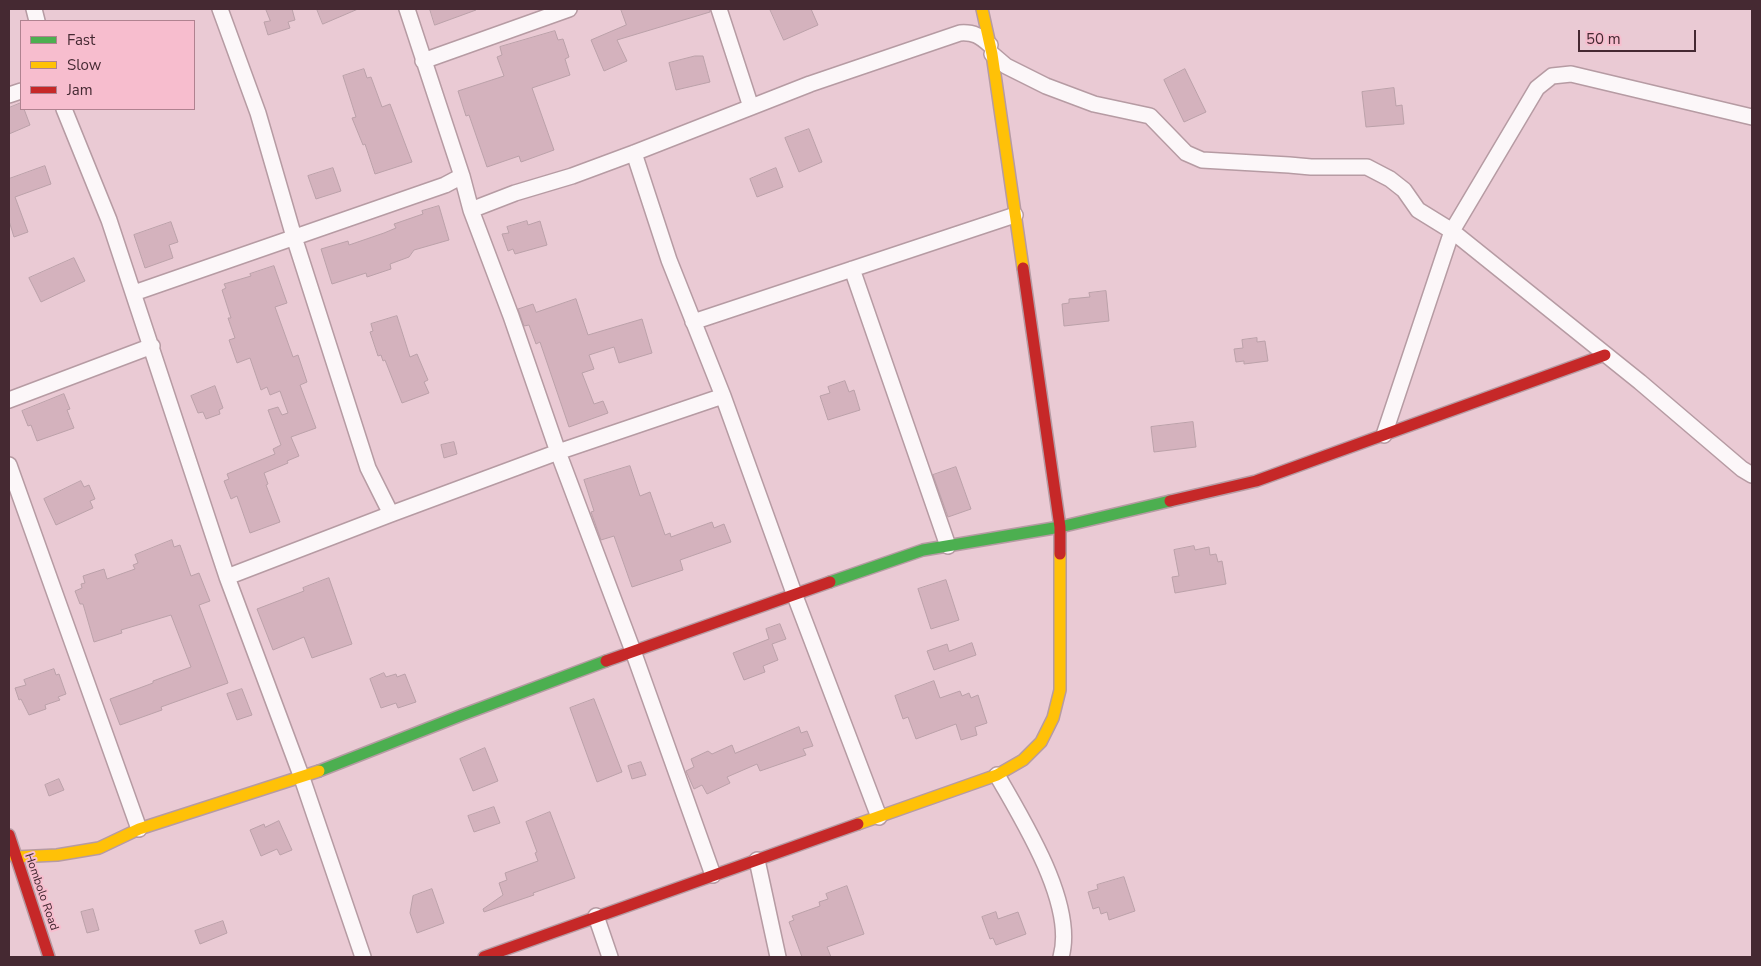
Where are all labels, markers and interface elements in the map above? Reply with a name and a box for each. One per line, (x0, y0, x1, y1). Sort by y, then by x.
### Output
legend (20, 20, 195, 110)
scale bar (1581, 20, 1698, 52)
text: 50 m (1586, 29, 1621, 49)
text: Fast (67, 30, 95, 50)
text: Slow (67, 55, 101, 75)
text: Jam (67, 80, 93, 100)
street label: Hombolo Road (21, 851, 61, 933)

